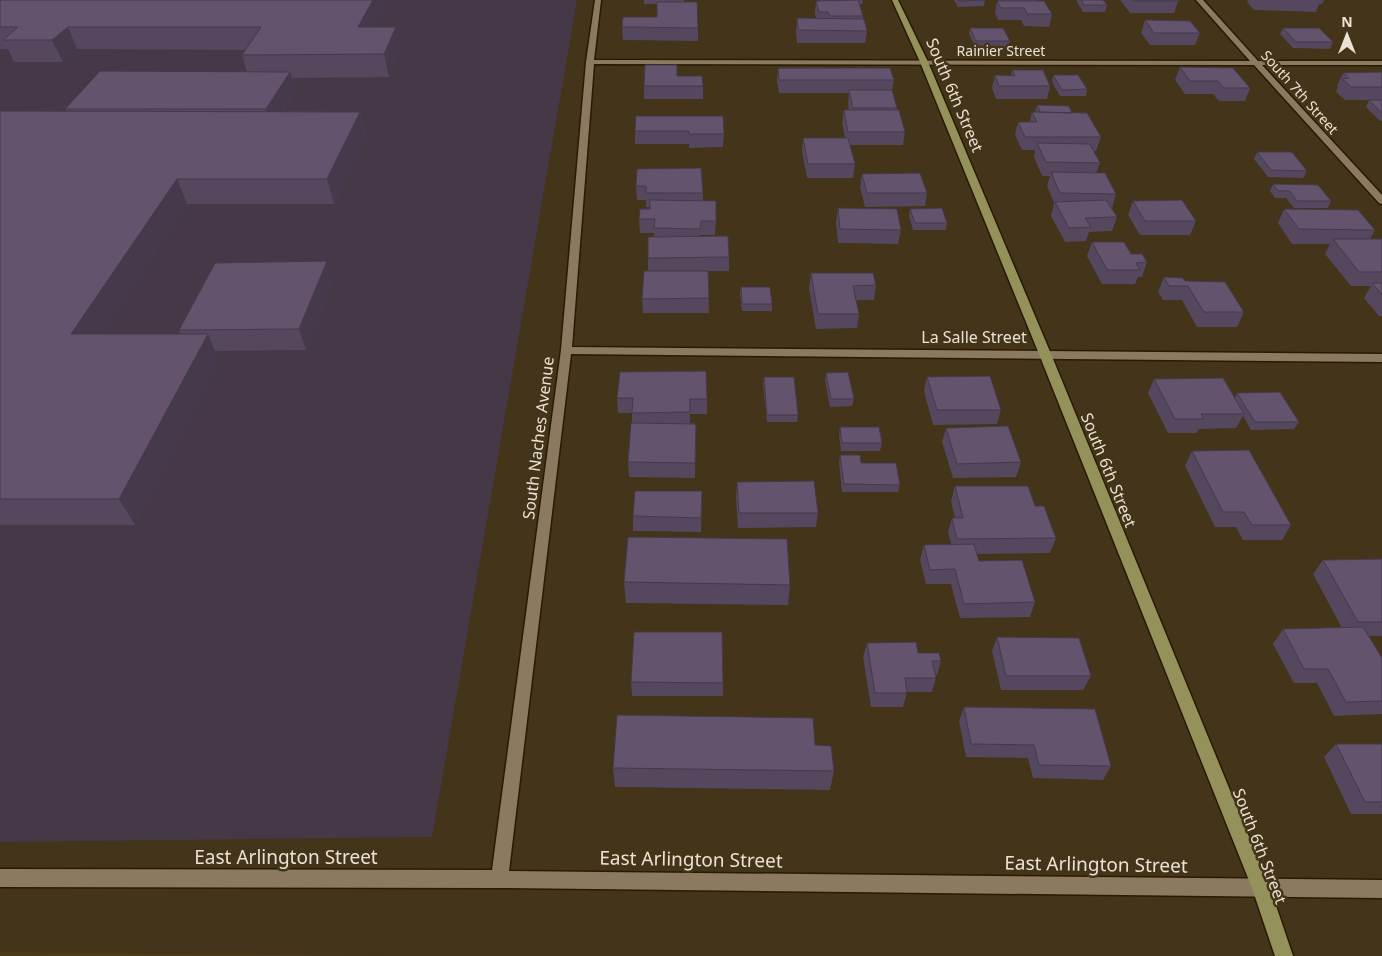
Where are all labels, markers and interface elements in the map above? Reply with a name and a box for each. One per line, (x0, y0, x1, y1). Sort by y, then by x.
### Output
north arrow (1322, 10, 1372, 60)
text: N (1341, 12, 1353, 31)
street label: South 6th Street (921, 35, 989, 156)
street label: Rainier Street (957, 41, 1045, 60)
street label: South 7th Street (1257, 46, 1343, 138)
street label: La Salle Street (921, 326, 1027, 348)
street label: South Naches Avenue (517, 355, 559, 521)
street label: South 6th Street (1076, 409, 1142, 531)
street label: South 6th Street (1228, 785, 1292, 907)
street label: East Arlington Street (194, 844, 378, 870)
street label: East Arlington Street (599, 844, 783, 874)
street label: East Arlington Street (1004, 849, 1188, 879)

